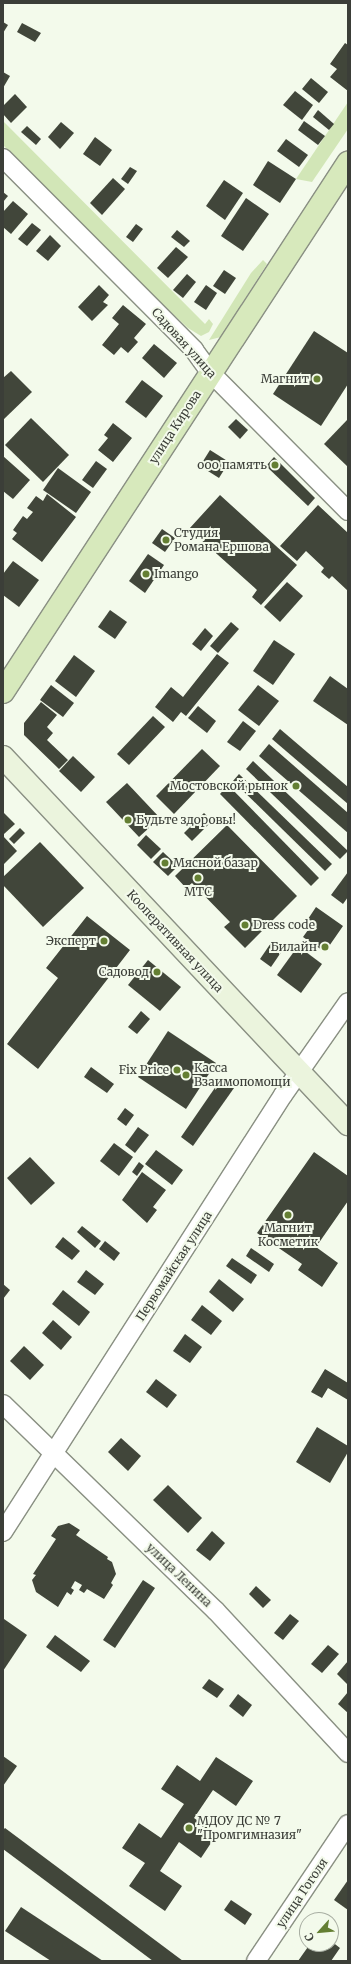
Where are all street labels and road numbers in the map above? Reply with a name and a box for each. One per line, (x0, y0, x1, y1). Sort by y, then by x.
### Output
street label: Садовая улица (149, 305, 219, 381)
street label: улица Кирова (146, 388, 204, 466)
street label: Кооперативная улица (124, 887, 226, 995)
street label: Первомайская улица (133, 1208, 215, 1324)
street label: улица Ленина (143, 1540, 215, 1610)
street label: улица Гоголя (273, 1855, 331, 1931)

